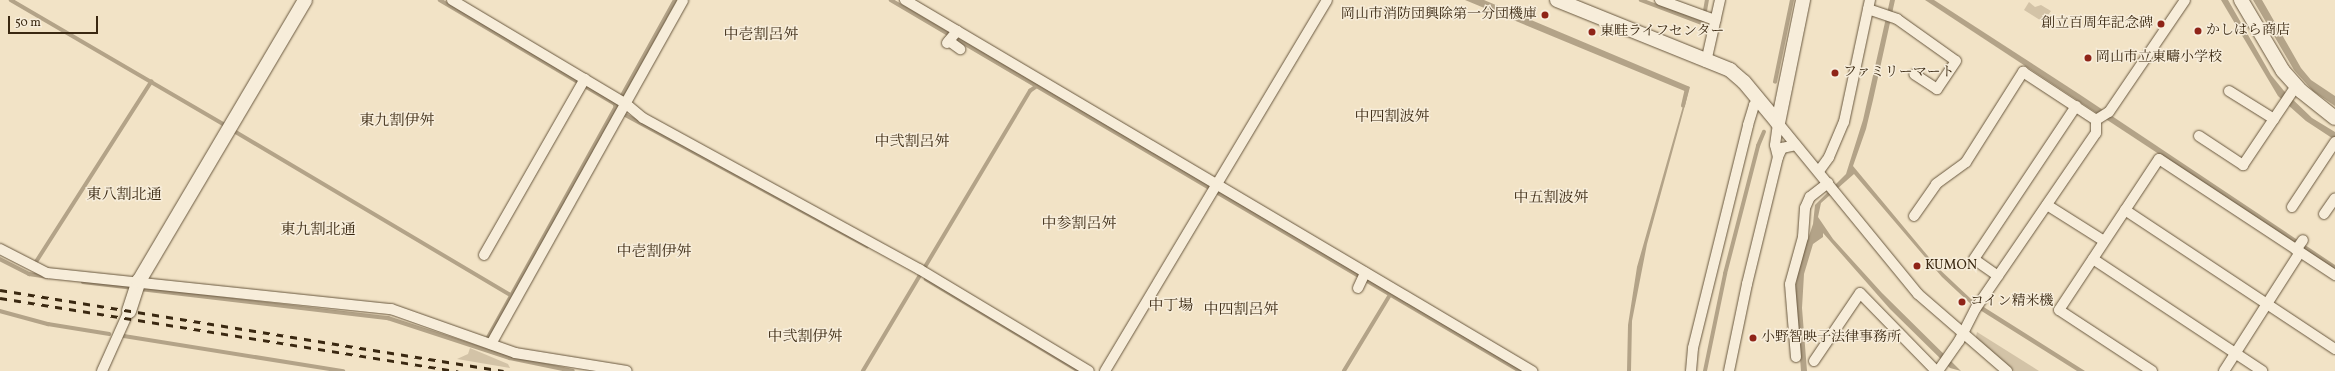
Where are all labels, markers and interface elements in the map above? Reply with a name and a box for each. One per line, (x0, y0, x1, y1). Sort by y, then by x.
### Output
place label: 岡山市消防団興除第一分団機庫 (1341, 7, 1537, 23)
scale bar (10, 8, 100, 34)
marker: 岡山市消防団興除第一分団機庫 (1540, 10, 1550, 20)
text: 50 m (15, 15, 41, 31)
place label: 創立百周年記念碑 (2041, 16, 2153, 32)
marker: 創立百周年記念碑 (2156, 19, 2166, 29)
place label: かしはら商店 (2206, 23, 2290, 39)
place label: 東畦ライフセンター (1600, 24, 1726, 40)
marker: かしはら商店 (2193, 26, 2203, 36)
district label: 中壱割呂舛 (724, 27, 798, 45)
marker: 東畦ライフセンター (1587, 27, 1597, 37)
place label: 岡山市立東疇小学校 (2096, 50, 2222, 66)
marker: 岡山市立東疇小学校 (2083, 53, 2093, 63)
place label: ファミリーマート (1843, 65, 1955, 81)
marker: ファミリーマート (1830, 68, 1840, 78)
district label: 中四割波舛 (1355, 109, 1429, 127)
district label: 東九割伊舛 (360, 113, 434, 131)
district label: 中弐割呂舛 (875, 134, 949, 152)
district label: 東八割北通 (87, 187, 161, 205)
district label: 中五割波舛 (1514, 190, 1588, 208)
district label: 中参割呂舛 (1042, 216, 1116, 234)
district label: 東九割北通 (281, 222, 355, 240)
district label: 中壱割伊舛 (617, 244, 691, 262)
place label: KUMON (1925, 258, 1977, 274)
marker: KUMON (1912, 261, 1922, 271)
place label: コイン精米機 (1970, 294, 2054, 310)
marker: コイン精米機 (1957, 297, 1967, 307)
district label: 中丁場 (1149, 298, 1193, 316)
district label: 中四割呂舛 (1204, 302, 1278, 320)
district label: 中弐割伊舛 (768, 329, 842, 347)
place label: 小野智映子法律事務所 (1761, 330, 1901, 346)
marker: 小野智映子法律事務所 (1748, 333, 1758, 343)

